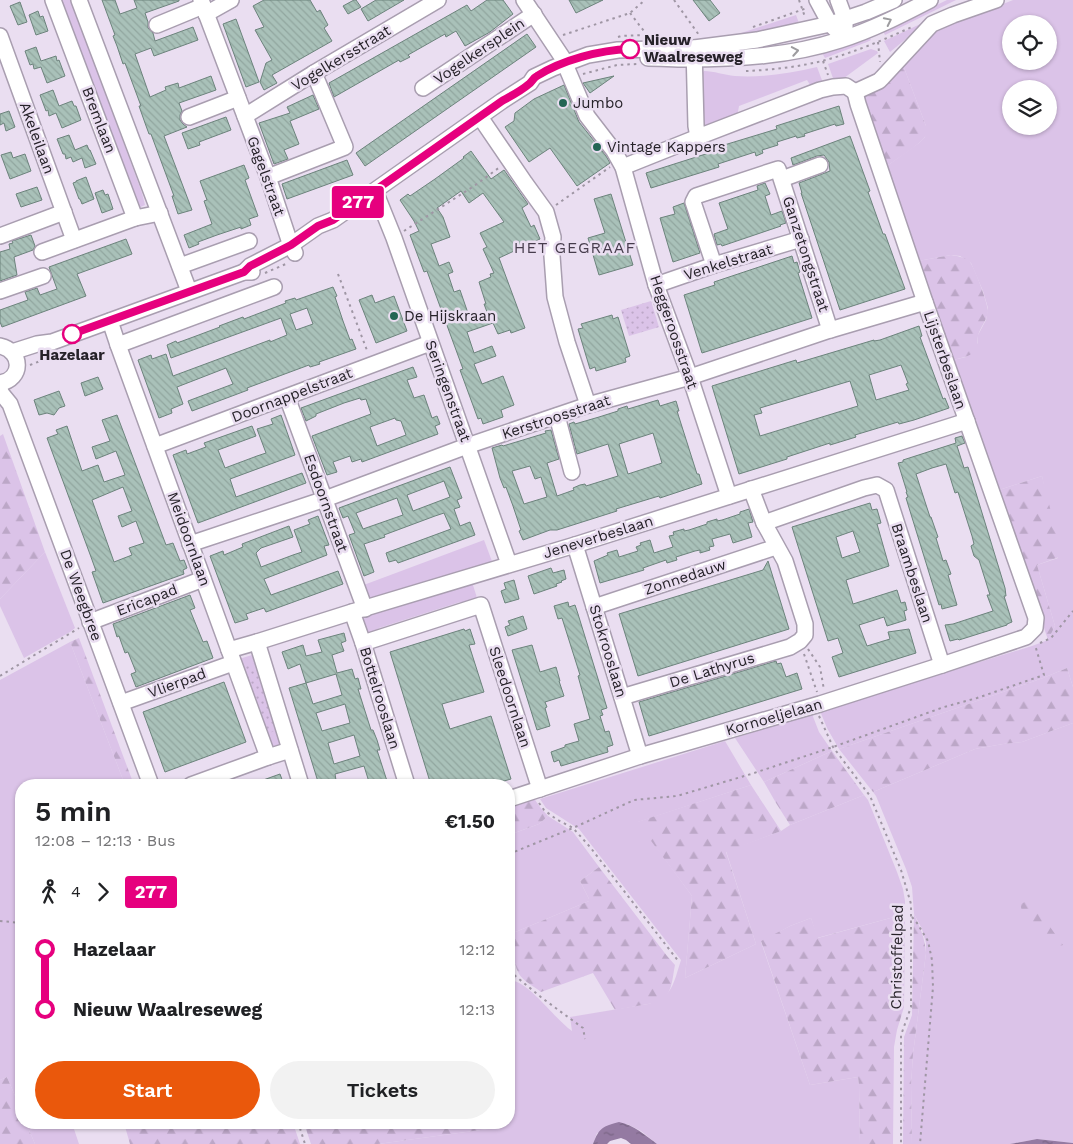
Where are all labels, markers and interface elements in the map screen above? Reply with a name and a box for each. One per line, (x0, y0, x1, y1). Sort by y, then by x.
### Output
street label: Vogelkersplein (430, 14, 528, 88)
map controls (1002, 15, 1057, 135)
button: locate (1002, 15, 1057, 70)
one-way arrow (883, 17, 892, 27)
street label: Vogelkersstraat (288, 21, 395, 95)
place label: Nieuw Waalreseweg (644, 31, 743, 66)
marker: Nieuw Waalreseweg (620, 39, 640, 59)
one-way arrow (790, 46, 799, 56)
button: layers (1002, 80, 1057, 135)
street label: Bremlaan (78, 84, 120, 156)
place label: Jumbo (573, 94, 623, 112)
marker: Jumbo (557, 97, 569, 109)
street label: Akeleilaan (16, 100, 58, 176)
street label: Gagelstraat (243, 134, 289, 219)
place label: Vintage Kappers (607, 138, 726, 156)
marker: Vintage Kappers (591, 141, 603, 153)
line badge: 277 (329, 186, 387, 218)
text: 277 (342, 191, 374, 212)
street label: Ganzetongstraat (779, 194, 833, 315)
district label: HET GEGRAAF (514, 238, 636, 257)
street label: Venkelstraat (682, 240, 775, 284)
street label: Heggeroosstraat (646, 273, 702, 392)
place label: De Hijskraan (404, 307, 496, 325)
street label: Lijsterbeslaan (920, 308, 970, 412)
marker: De Hijskraan (388, 310, 400, 322)
marker: Hazelaar (62, 324, 82, 344)
street label: Seringenstraat (421, 338, 475, 445)
place label: Hazelaar (39, 346, 105, 364)
street label: Doornappelstraat (229, 363, 356, 426)
street label: Kerstroosstraat (500, 391, 613, 443)
street label: Esdoornstraat (300, 451, 352, 555)
street label: Meidoornlaan (164, 489, 214, 589)
street label: Jeneverbeslaan (541, 512, 655, 562)
street label: Braambeslaan (887, 521, 937, 625)
street label: De Weegbree (56, 547, 106, 643)
street label: Zonnedauw (642, 555, 729, 599)
street label: Ericapad (114, 580, 180, 620)
street label: Stokrooslaan (585, 602, 631, 700)
street label: Sleedoornlaan (485, 644, 535, 750)
street label: Bottelrooslaan (356, 645, 404, 751)
street label: De Lathyrus (667, 648, 757, 691)
street label: Vlierpad (146, 664, 208, 702)
street label: Kornoeljelaan (724, 695, 824, 739)
text: 5 min (35, 795, 112, 828)
text: €1.50 (445, 810, 495, 833)
text: 12:08 – 12:13 · Bus (35, 831, 175, 850)
icon: walk (35, 878, 63, 906)
icon: forward (89, 878, 117, 906)
text: 277 (135, 881, 167, 902)
text: 4 (71, 882, 81, 901)
street label: Christoffelpad (887, 904, 907, 1010)
text: Hazelaar (73, 938, 156, 961)
text: 12:12 (459, 940, 495, 959)
text: Nieuw Waalreseweg (73, 998, 262, 1021)
text: 12:13 (459, 1000, 495, 1019)
button: Start (35, 1061, 260, 1119)
button: Tickets (270, 1061, 495, 1119)

